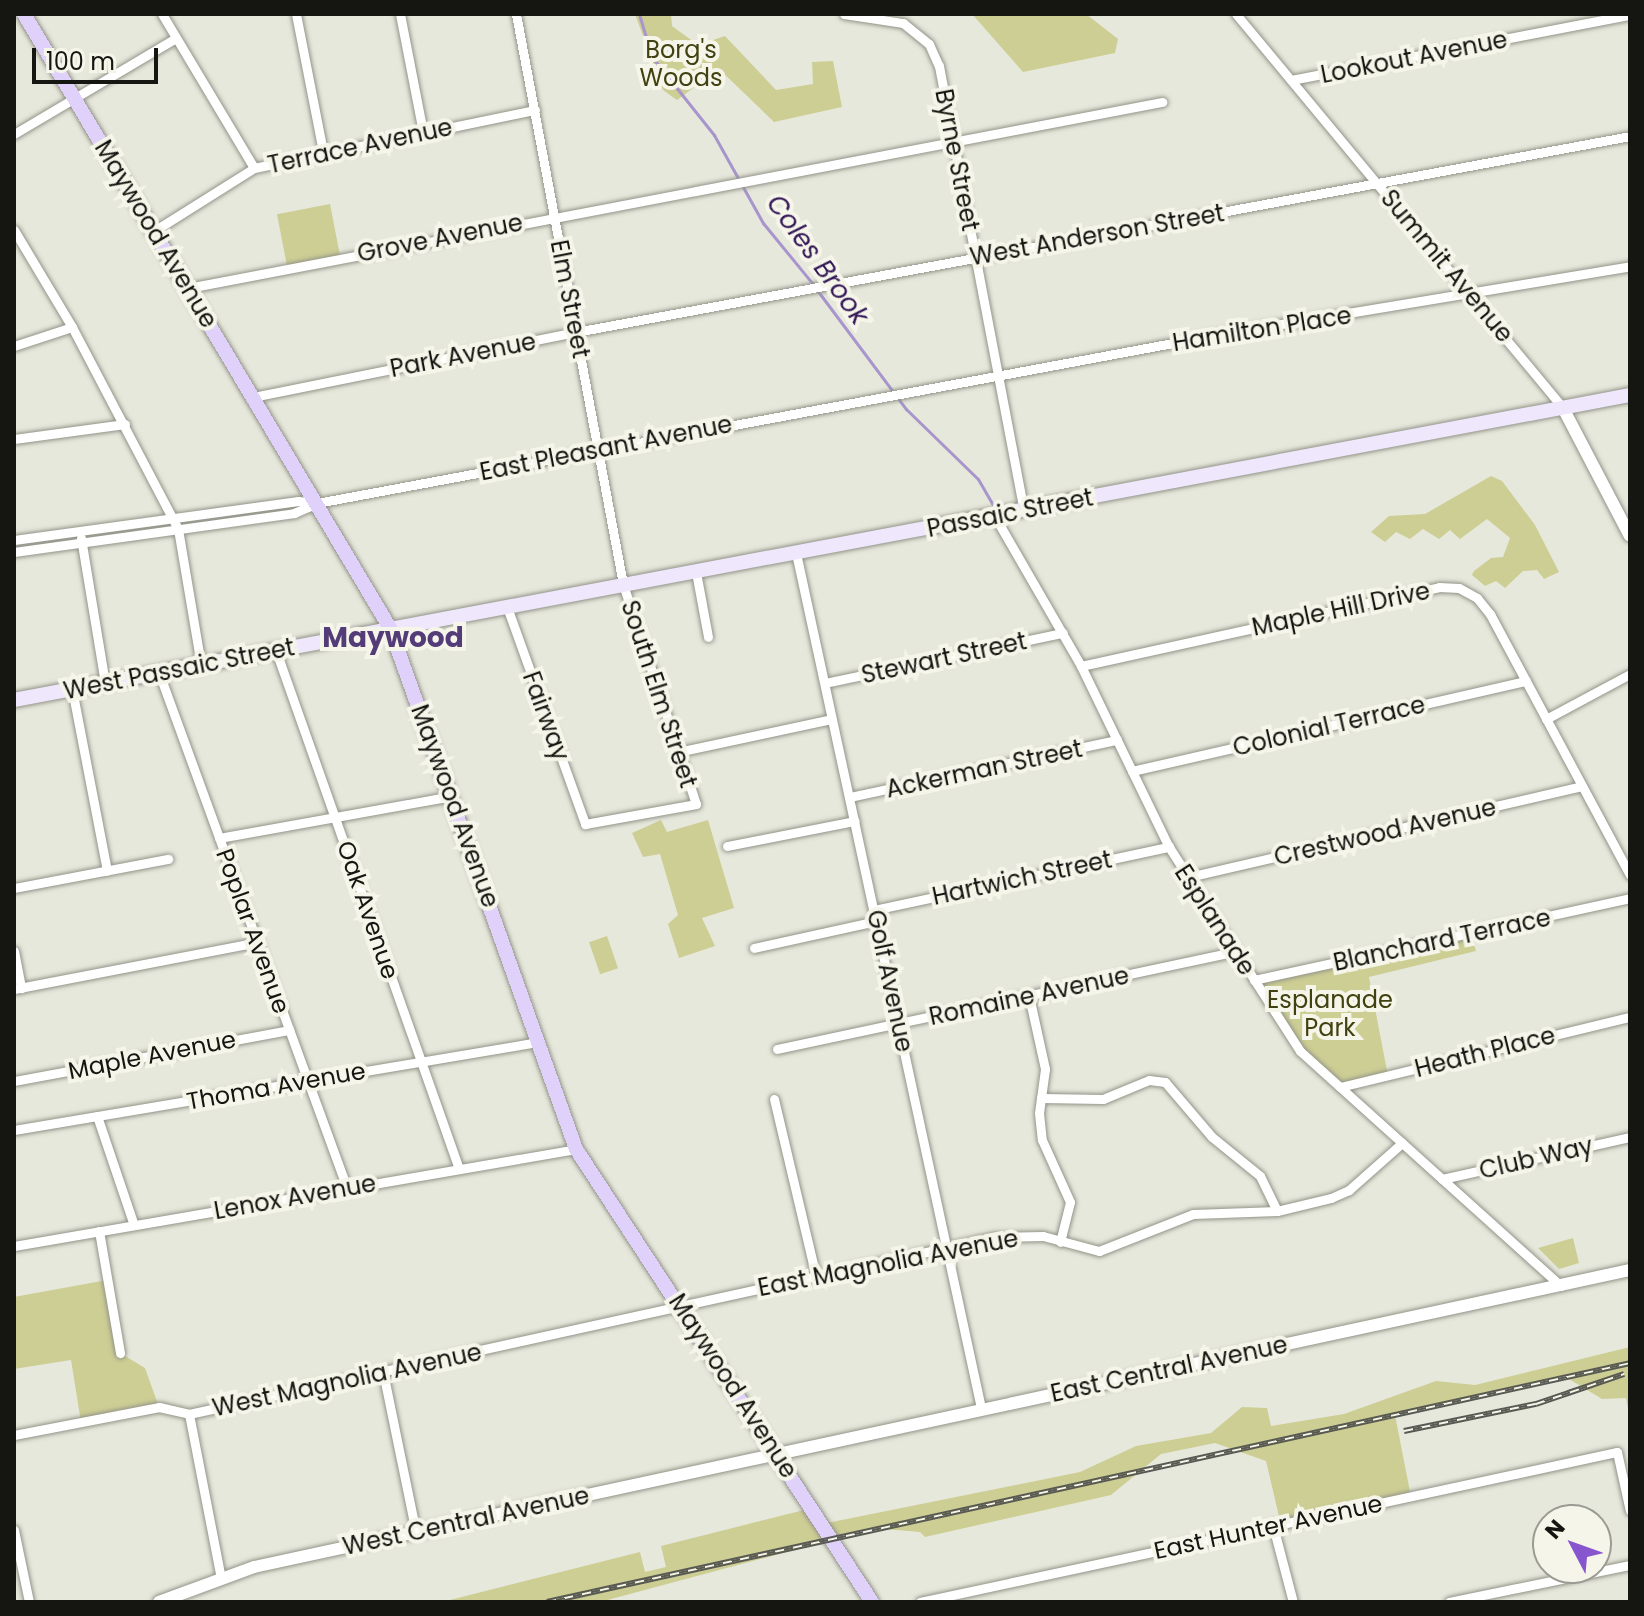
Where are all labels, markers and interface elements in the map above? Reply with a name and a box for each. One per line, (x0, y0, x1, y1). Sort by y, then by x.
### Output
street label: Lookout Avenue (1318, 25, 1510, 89)
scale bar (36, 32, 162, 82)
park label: Borg's Woods (640, 36, 722, 92)
text: 100 m (46, 45, 115, 78)
street label: Byrne Street (929, 87, 985, 233)
street label: Terrace Avenue (265, 112, 455, 180)
street label: Maywood Avenue (89, 135, 223, 333)
street label: Summit Avenue (1375, 184, 1519, 348)
water label: Coles Brook (759, 189, 875, 331)
street label: West Anderson Street (968, 198, 1226, 272)
street label: Grove Avenue (355, 208, 525, 268)
street label: Elm Street (544, 238, 596, 360)
street label: Hamilton Place (1171, 301, 1353, 357)
street label: Park Avenue (388, 327, 538, 383)
street label: East Pleasant Avenue (477, 409, 735, 487)
street label: Passaic Street (925, 483, 1095, 543)
street label: Maple Hill Drive (1249, 576, 1433, 642)
street label: South Elm Street (615, 597, 703, 791)
district label: Maywood (322, 621, 464, 655)
street label: Stewart Street (859, 626, 1029, 690)
street label: West Passaic Street (61, 632, 297, 706)
street label: Fairway (517, 668, 575, 764)
street label: Colonial Terrace (1230, 690, 1428, 762)
street label: Maywood Avenue (405, 701, 505, 911)
street label: Ackerman Street (883, 734, 1085, 804)
street label: Crestwood Avenue (1271, 792, 1499, 872)
street label: Oak Avenue (331, 837, 405, 983)
street label: Poplar Avenue (210, 845, 296, 1017)
street label: Hartwich Street (930, 845, 1114, 911)
street label: Esplanade (1169, 859, 1261, 981)
street label: Blanchard Terrace (1331, 903, 1553, 977)
street label: Golf Avenue (861, 907, 919, 1055)
street label: Romaine Avenue (926, 961, 1132, 1031)
park label: Esplanade Park (1267, 986, 1393, 1042)
street label: Heath Place (1412, 1021, 1558, 1083)
street label: Maple Avenue (66, 1025, 238, 1085)
street label: Thoma Avenue (184, 1056, 368, 1116)
street label: Club Way (1476, 1131, 1596, 1185)
street label: Lenox Avenue (212, 1169, 378, 1225)
street label: East Magnolia Avenue (755, 1224, 1021, 1302)
street label: Maywood Avenue (663, 1289, 803, 1483)
street label: East Central Avenue (1048, 1330, 1290, 1408)
street label: West Magnolia Avenue (210, 1337, 484, 1423)
street label: West Central Avenue (340, 1481, 592, 1561)
street label: East Hunter Avenue (1151, 1489, 1385, 1565)
north arrow (1532, 1504, 1612, 1584)
text: N (1538, 1513, 1572, 1546)

